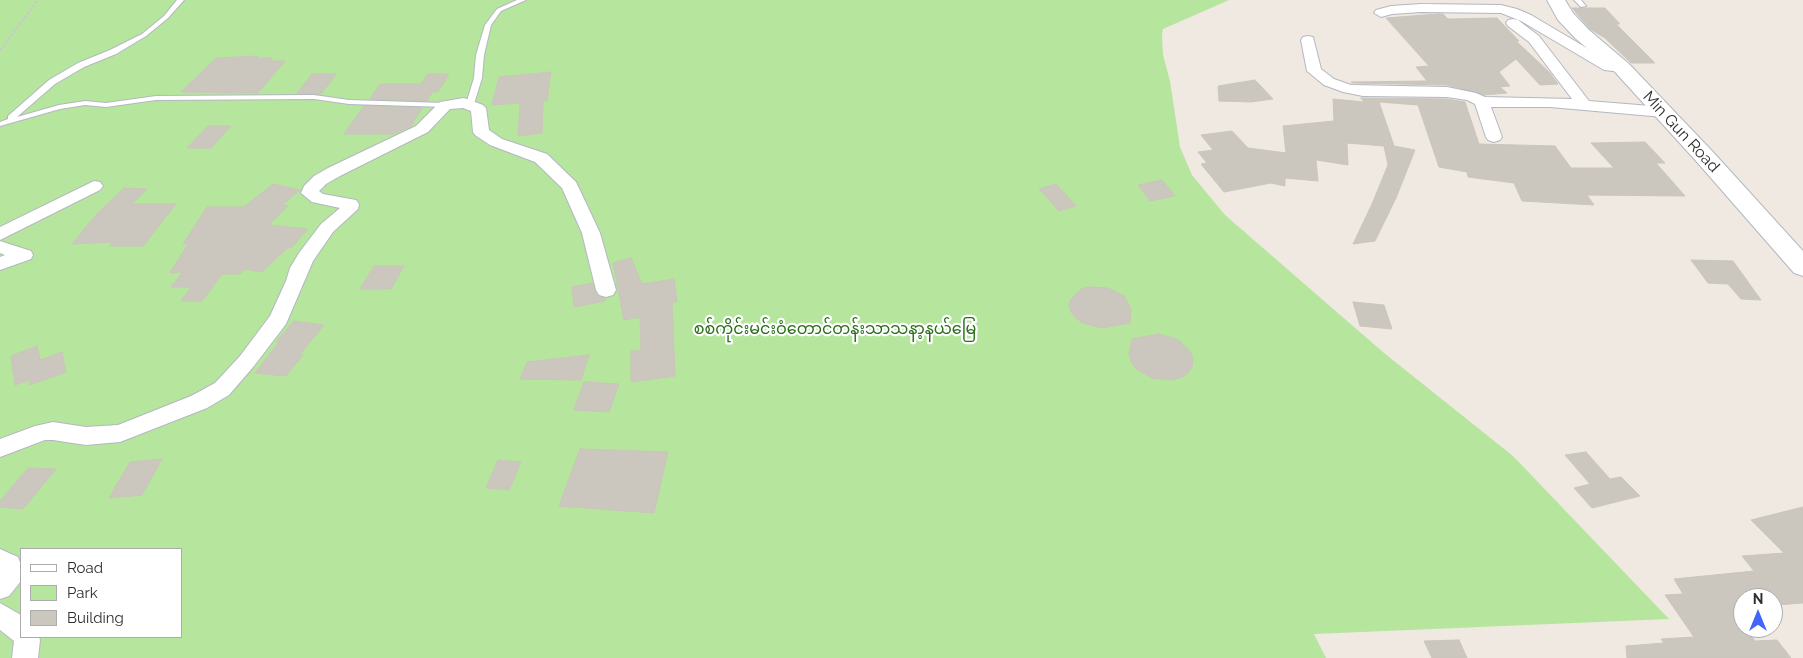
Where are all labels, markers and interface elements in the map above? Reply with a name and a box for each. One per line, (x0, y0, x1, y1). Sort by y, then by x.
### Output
street label: Min Gun Road (1639, 88, 1723, 176)
park label: စစ်ကိုင်းမင်းဝံတောင်တန်းသာသနာ့နယ်မြေ (694, 319, 976, 339)
legend (20, 548, 182, 638)
text: Road (67, 559, 103, 577)
text: Park (67, 584, 98, 602)
north arrow (1733, 588, 1783, 638)
text: N (1753, 591, 1763, 607)
text: Building (67, 609, 124, 627)

